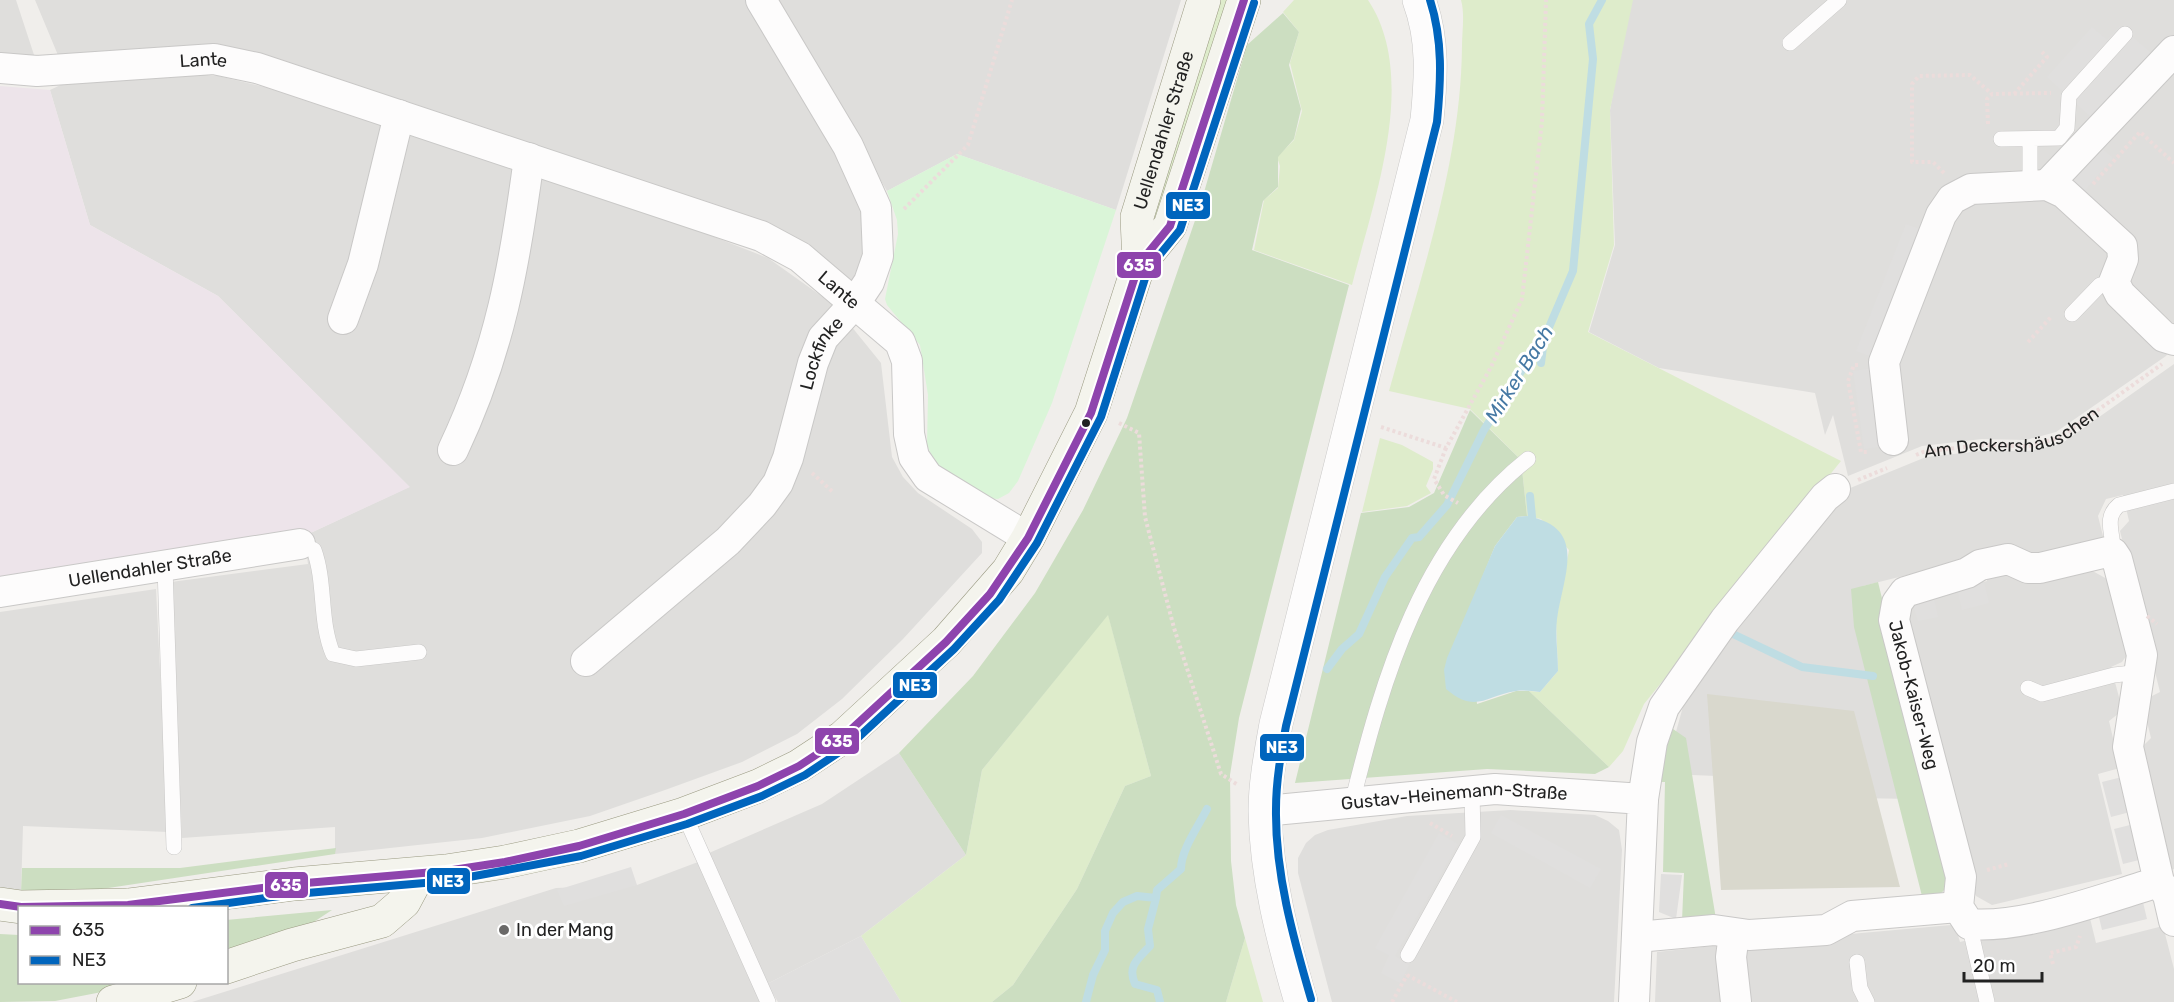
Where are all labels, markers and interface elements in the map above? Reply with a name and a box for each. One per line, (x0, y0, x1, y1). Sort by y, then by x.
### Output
street label: Lante (179, 48, 229, 73)
street label: Uellendahler Straße (1129, 48, 1199, 212)
line badge: NE3 (1165, 191, 1211, 220)
text: NE3 (1172, 196, 1204, 215)
line badge: 635 (1116, 251, 1162, 279)
text: 635 (1123, 256, 1155, 275)
street label: Lante (813, 266, 864, 314)
street label: Lockfinke (795, 312, 848, 392)
water label: Mirker Bach (1480, 321, 1558, 427)
street label: Am Deckershäuschen (1923, 402, 2103, 463)
unlabelled marker (1080, 417, 1092, 429)
street label: Uellendahler Straße (67, 544, 233, 592)
street label: Jakob-Kaiser-Weg (1884, 618, 1944, 772)
line badge: NE3 (892, 671, 938, 699)
text: NE3 (899, 676, 931, 695)
line badge: 635 (814, 727, 860, 755)
text: 635 (821, 732, 853, 751)
line badge: NE3 (1259, 733, 1305, 762)
text: NE3 (1266, 738, 1298, 757)
street label: Gustav-Heinemann-Straße (1340, 778, 1568, 815)
line badge: NE3 (426, 867, 471, 895)
line badge: 635 (264, 871, 309, 899)
text: NE3 (432, 872, 464, 891)
text: 635 (270, 876, 302, 895)
legend (18, 906, 228, 984)
text: 635 (72, 919, 104, 941)
place label: In der Mang (516, 919, 614, 941)
marker: In der Mang (497, 923, 511, 937)
scale bar (1964, 945, 2042, 983)
text: NE3 (72, 949, 106, 971)
text: 20 m (1973, 955, 2015, 977)

